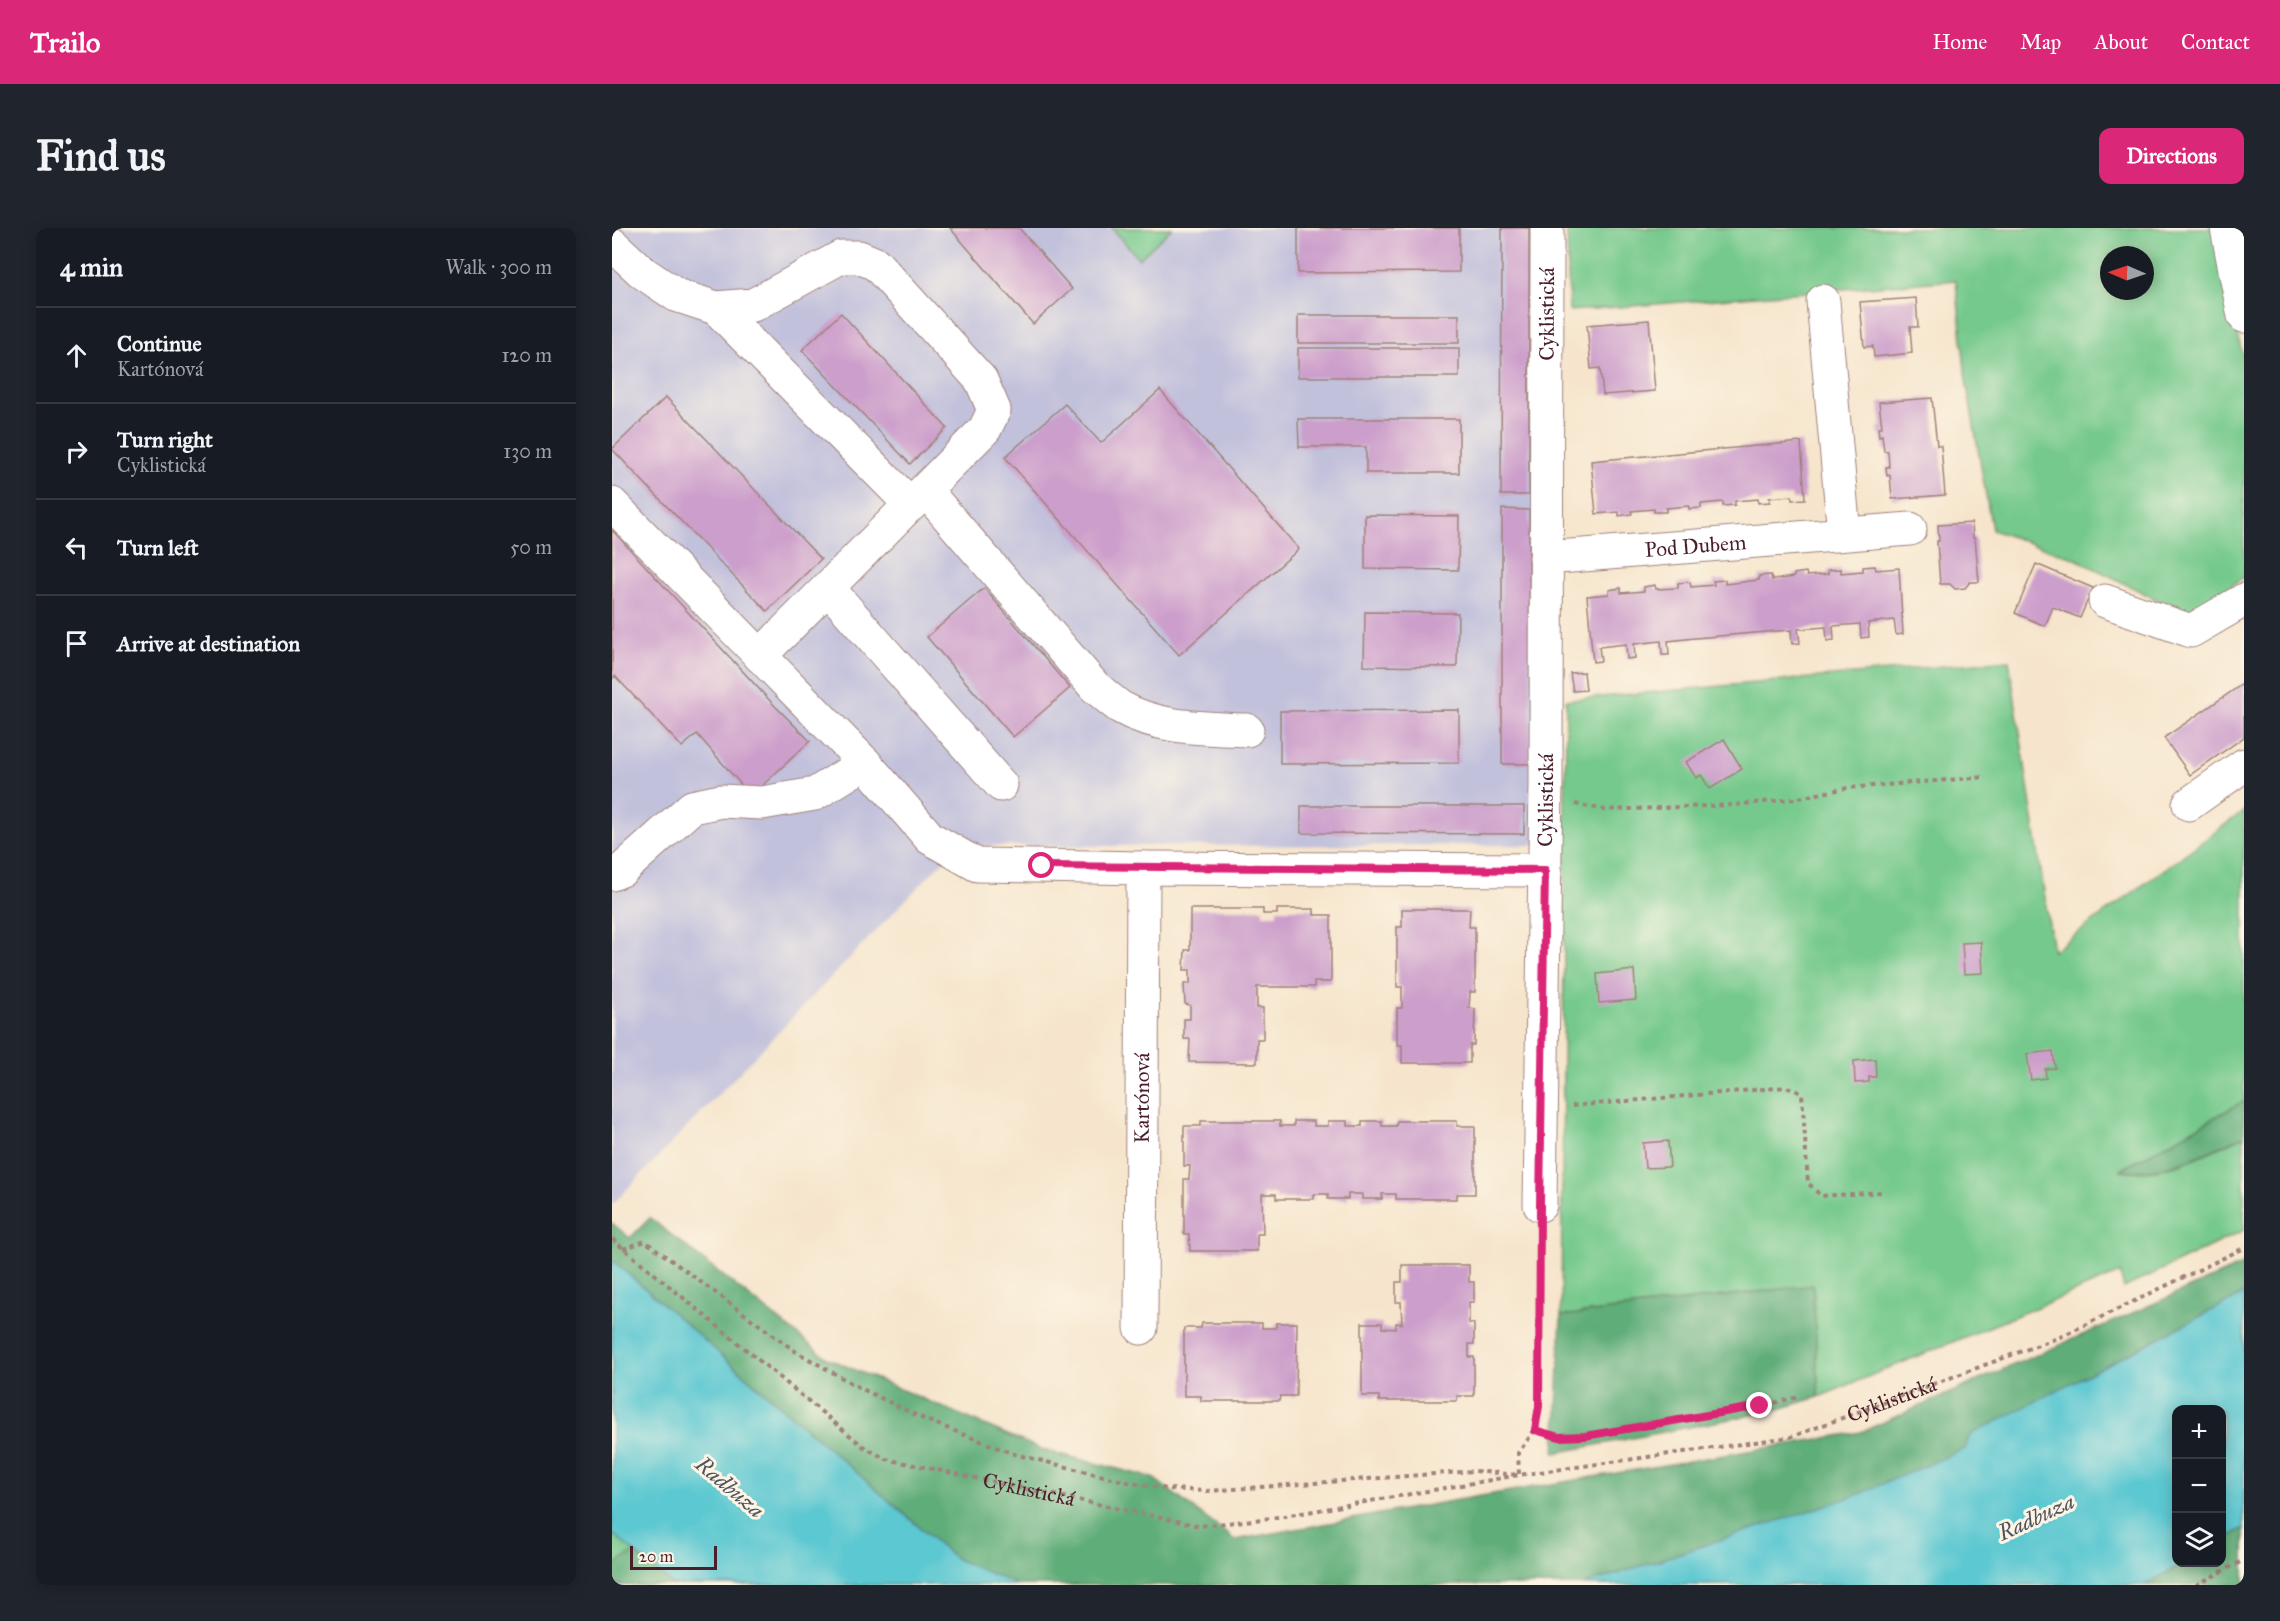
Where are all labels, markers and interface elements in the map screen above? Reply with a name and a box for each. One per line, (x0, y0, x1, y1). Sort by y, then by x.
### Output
text: Trailo (30, 25, 100, 60)
text: Home (1932, 29, 1987, 55)
text: Map (2020, 29, 2061, 55)
text: About (2094, 29, 2148, 55)
text: Contact (2181, 29, 2250, 55)
button: Directions (2099, 128, 2244, 184)
text: Find us (36, 130, 166, 182)
north arrow (2100, 246, 2154, 300)
text: 4 min (60, 251, 123, 283)
text: Walk · 300 m (445, 255, 552, 279)
street label: Cyklistická (1534, 267, 1560, 361)
text: Continue (117, 330, 202, 357)
icon: ahead (60, 339, 93, 372)
text: 120 m (501, 343, 552, 367)
text: Kartónová (117, 357, 203, 381)
text: Turn right (117, 426, 213, 453)
icon: right (60, 435, 93, 468)
text: 130 m (503, 439, 552, 463)
text: Cyklistická (117, 453, 206, 477)
street label: Pod Dubem (1644, 529, 1748, 563)
icon: left (60, 531, 93, 564)
text: Turn left (117, 534, 199, 561)
text: 50 m (510, 535, 552, 559)
icon: arrive (60, 627, 93, 660)
text: Arrive at destination (117, 630, 300, 657)
street label: Cyklistická (1532, 753, 1559, 847)
route start (1028, 852, 1054, 878)
street label: Kartónová (1129, 1052, 1155, 1143)
street label: Cyklistická (1843, 1371, 1940, 1428)
route end (1746, 1392, 1772, 1418)
map controls (2172, 1405, 2226, 1567)
button: + (2172, 1405, 2226, 1459)
water label: Radbuza (689, 1450, 770, 1524)
button: − (2172, 1459, 2226, 1513)
street label: Cyklistická (980, 1467, 1078, 1512)
water label: Radbuza (1992, 1488, 2079, 1547)
button: layers (2172, 1513, 2226, 1567)
scale bar (630, 1543, 717, 1570)
text: 20 m (639, 1547, 673, 1566)

